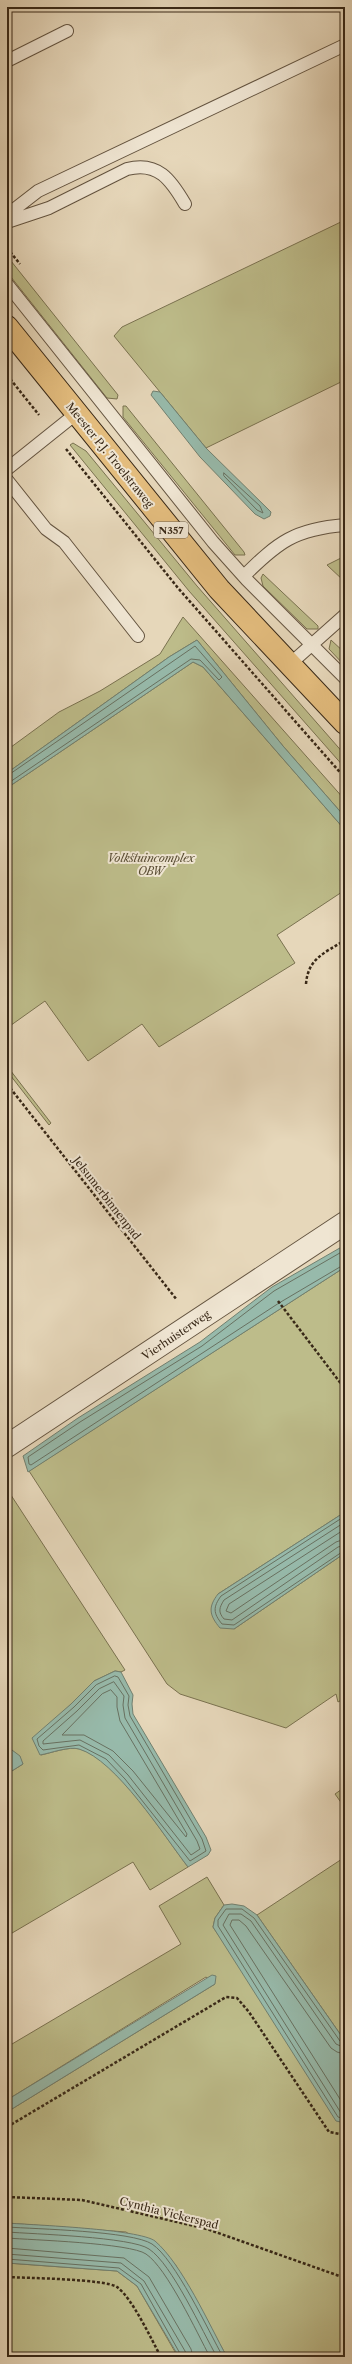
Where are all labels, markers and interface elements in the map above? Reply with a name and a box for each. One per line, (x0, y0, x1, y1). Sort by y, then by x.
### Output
street label: Meester P.J. Troelstraweg (63, 400, 157, 511)
road number: N357 (154, 522, 188, 538)
park label: Volkstuincomplex OBW (108, 851, 195, 878)
street label: Jelsumerbinnenpad (69, 1152, 144, 1243)
street label: Vierhuisterweg (138, 1307, 213, 1364)
street label: Cynthia Vickerspad (118, 2194, 220, 2232)

